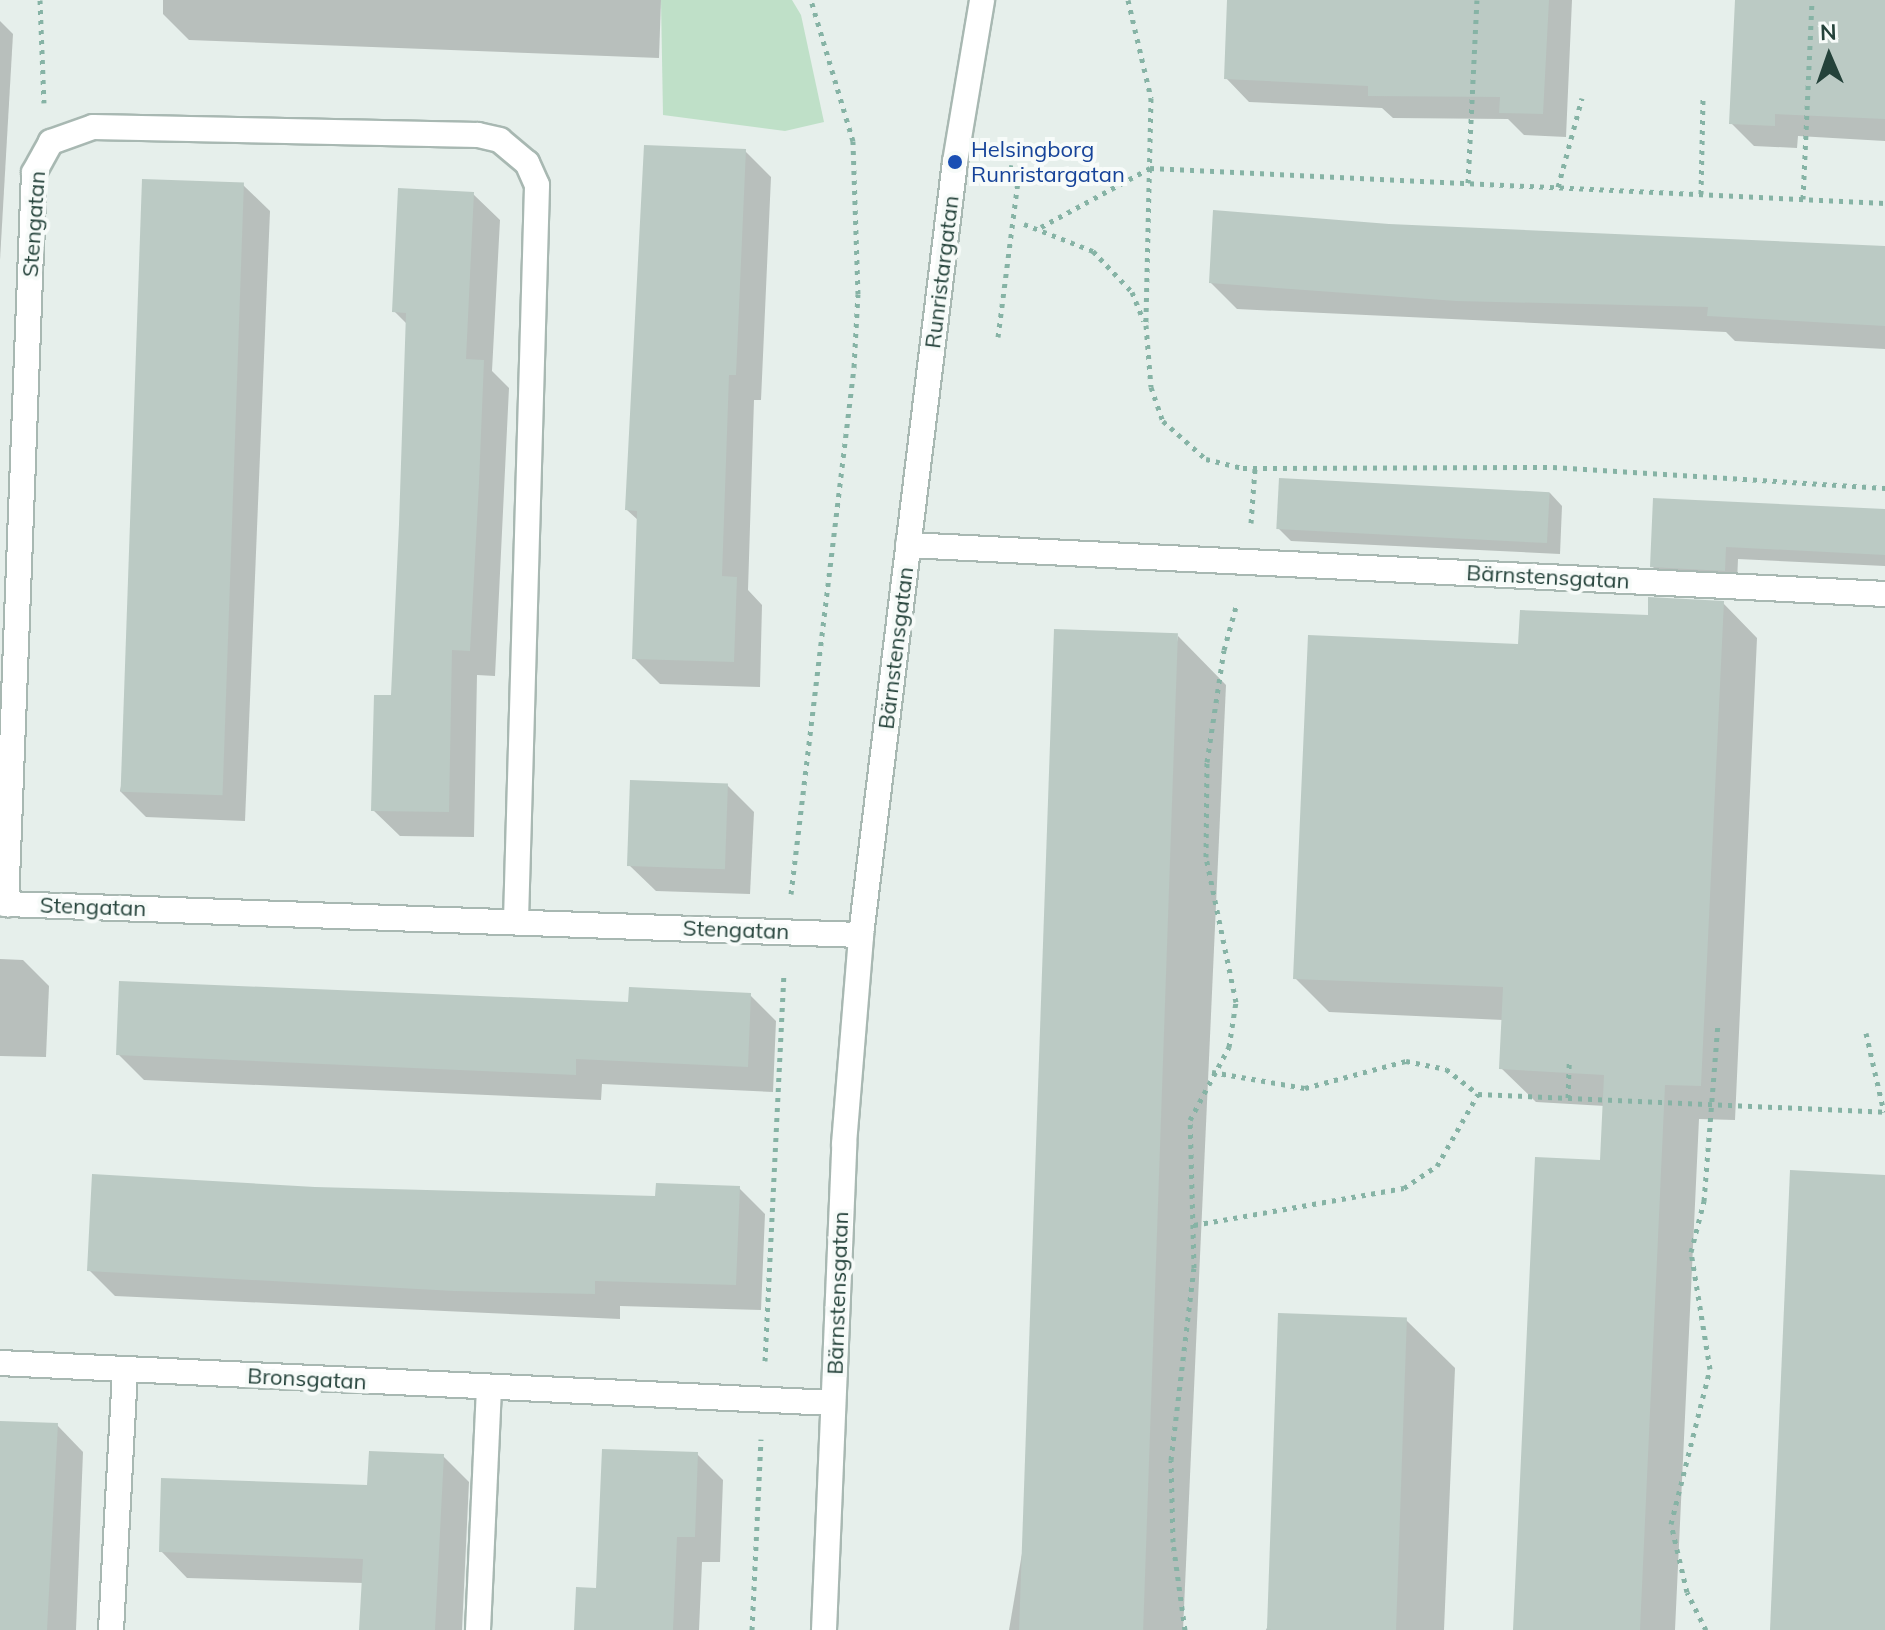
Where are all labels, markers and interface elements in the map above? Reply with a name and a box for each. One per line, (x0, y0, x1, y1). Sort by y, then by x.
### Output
north arrow (1789, 16, 1869, 96)
text: N (1819, 18, 1837, 46)
place label: Helsingborg Runristargatan (971, 136, 1125, 188)
marker: Helsingborg Runristargatan (946, 153, 964, 171)
street label: Stengatan (17, 170, 51, 278)
street label: Runristargatan (920, 194, 964, 350)
street label: Bärnstensgatan (1466, 560, 1630, 594)
street label: Bärnstensgatan (873, 565, 919, 731)
street label: Stengatan (39, 892, 147, 922)
street label: Stengatan (682, 915, 790, 945)
street label: Bärnstensgatan (822, 1211, 854, 1375)
street label: Bronsgatan (247, 1363, 367, 1395)

